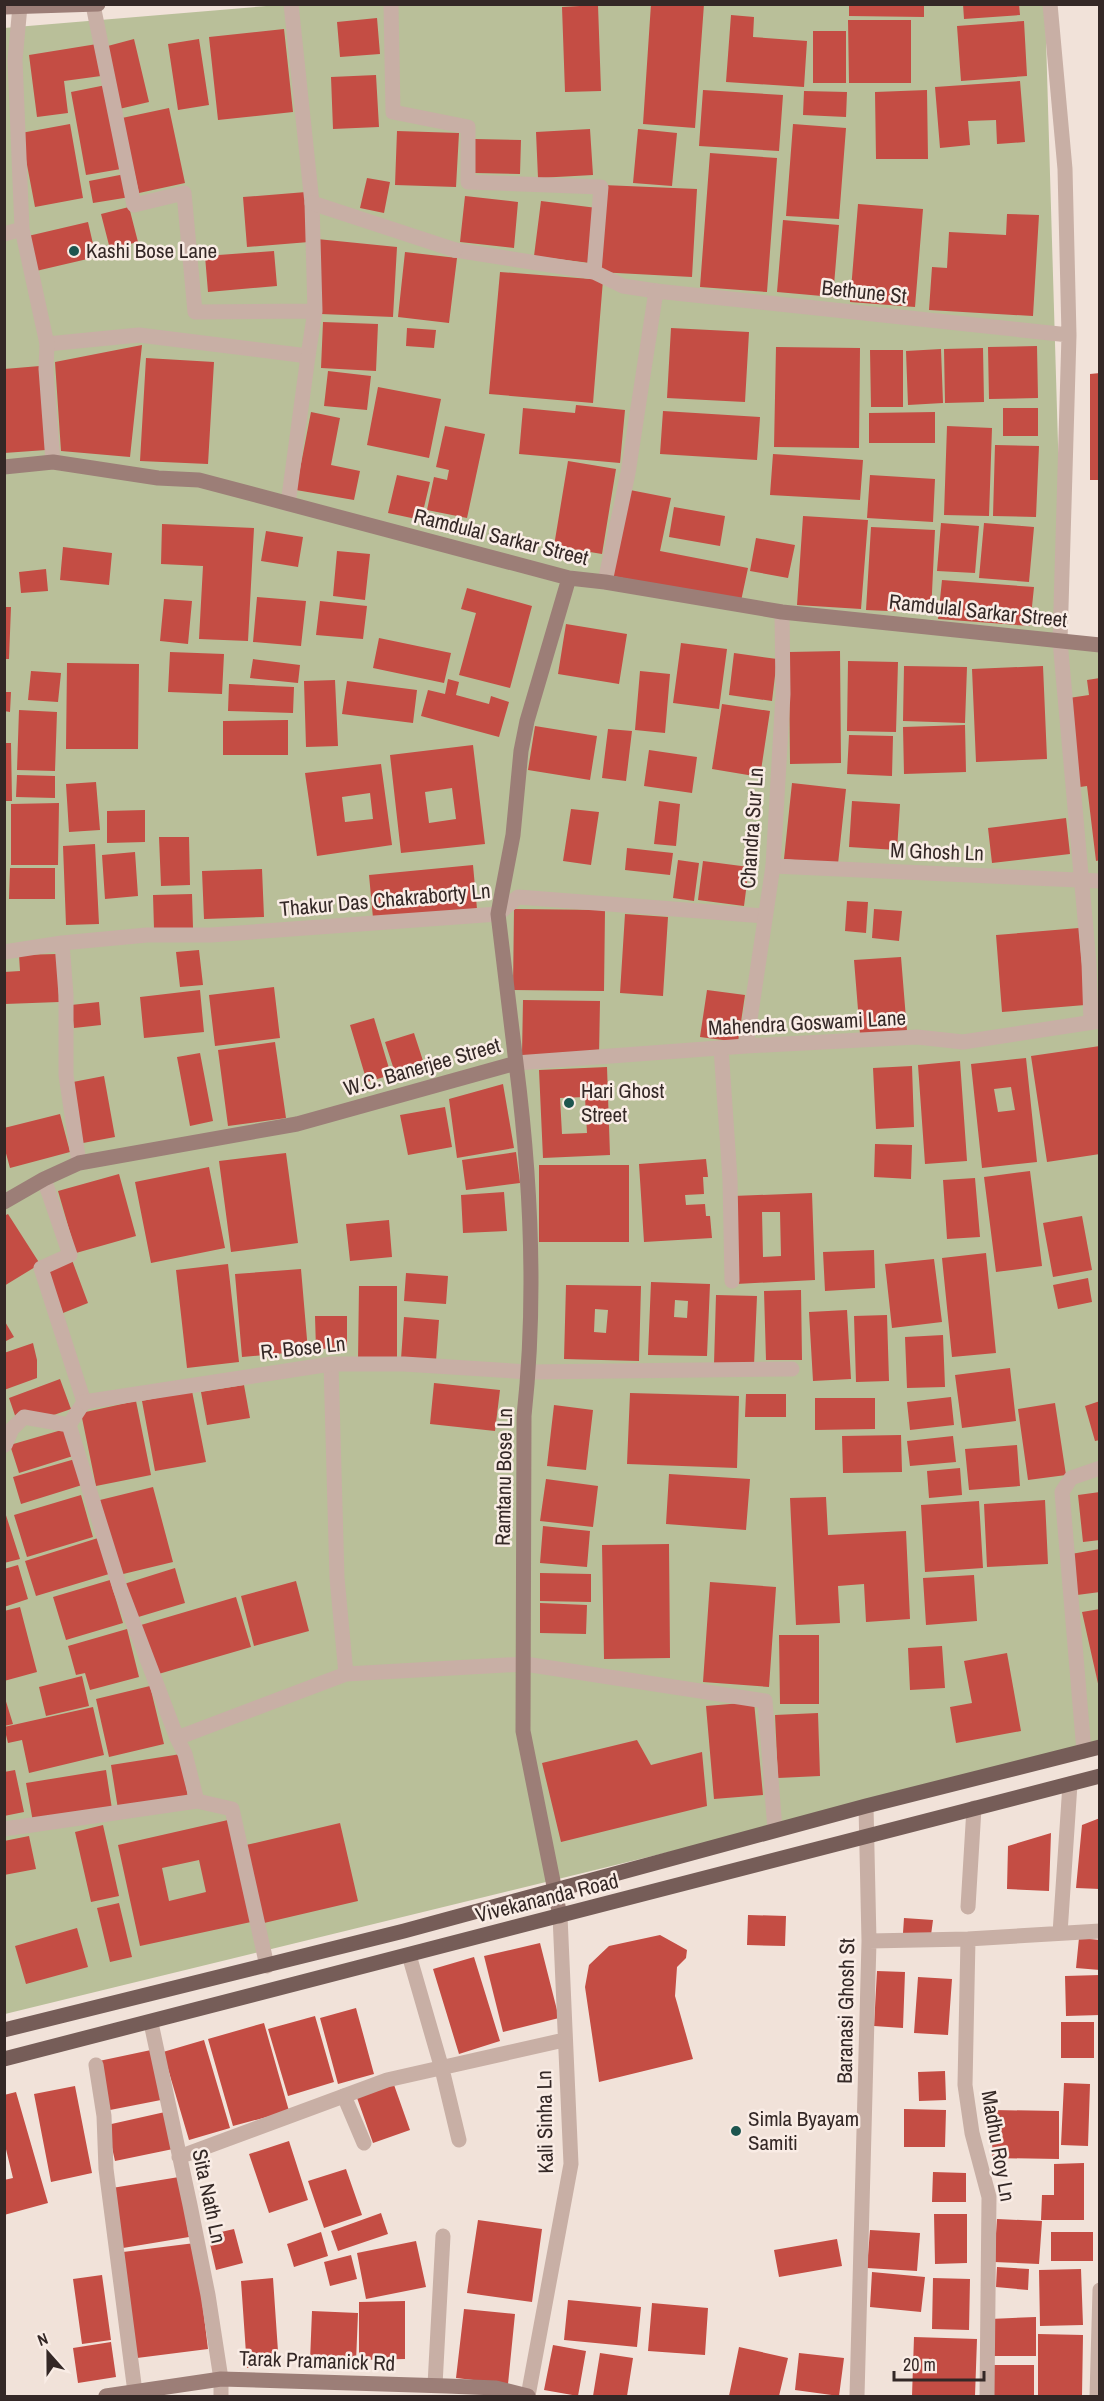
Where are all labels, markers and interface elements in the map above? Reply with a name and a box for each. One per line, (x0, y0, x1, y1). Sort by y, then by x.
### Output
place label: Kashi Bose Lane (86, 236, 217, 265)
marker: Kashi Bose Lane (67, 244, 81, 258)
street label: Bethune St (820, 273, 908, 310)
street label: Ramdulal Sarkar Street (411, 501, 592, 572)
street label: Ramdulal Sarkar Street (888, 587, 1069, 634)
street label: Chandra Sur Ln (733, 766, 770, 890)
street label: M Ghosh Ln (890, 835, 984, 868)
street label: Thakur Das Chakraborty Ln (278, 876, 492, 923)
street label: Mahendra Goswami Lane (707, 1003, 907, 1042)
street label: W.C. Banerjee Street (340, 1030, 504, 1103)
place label: Hari Ghost Street (581, 1076, 664, 1129)
marker: Hari Ghost Street (562, 1096, 576, 1110)
street label: R. Bose Ln (259, 1329, 347, 1366)
street label: Ramtanu Bose Ln (488, 1408, 519, 1546)
street label: Vivekananda Road (472, 1866, 621, 1929)
street label: Baranasi Ghosh St (830, 1938, 861, 2084)
street label: Kali Sinha Ln (529, 2070, 560, 2174)
street label: Madhu Roy Ln (974, 2088, 1022, 2204)
place label: Simla Byayam Samiti (748, 2104, 859, 2157)
marker: Simla Byayam Samiti (729, 2124, 743, 2138)
street label: Sita Nath Ln (185, 2146, 234, 2246)
north arrow (18, 2323, 78, 2383)
text: N (34, 2327, 51, 2351)
street label: Tarak Pramanick Rd (238, 2343, 396, 2378)
scale bar (894, 2344, 984, 2382)
text: 20 m (903, 2352, 936, 2377)

